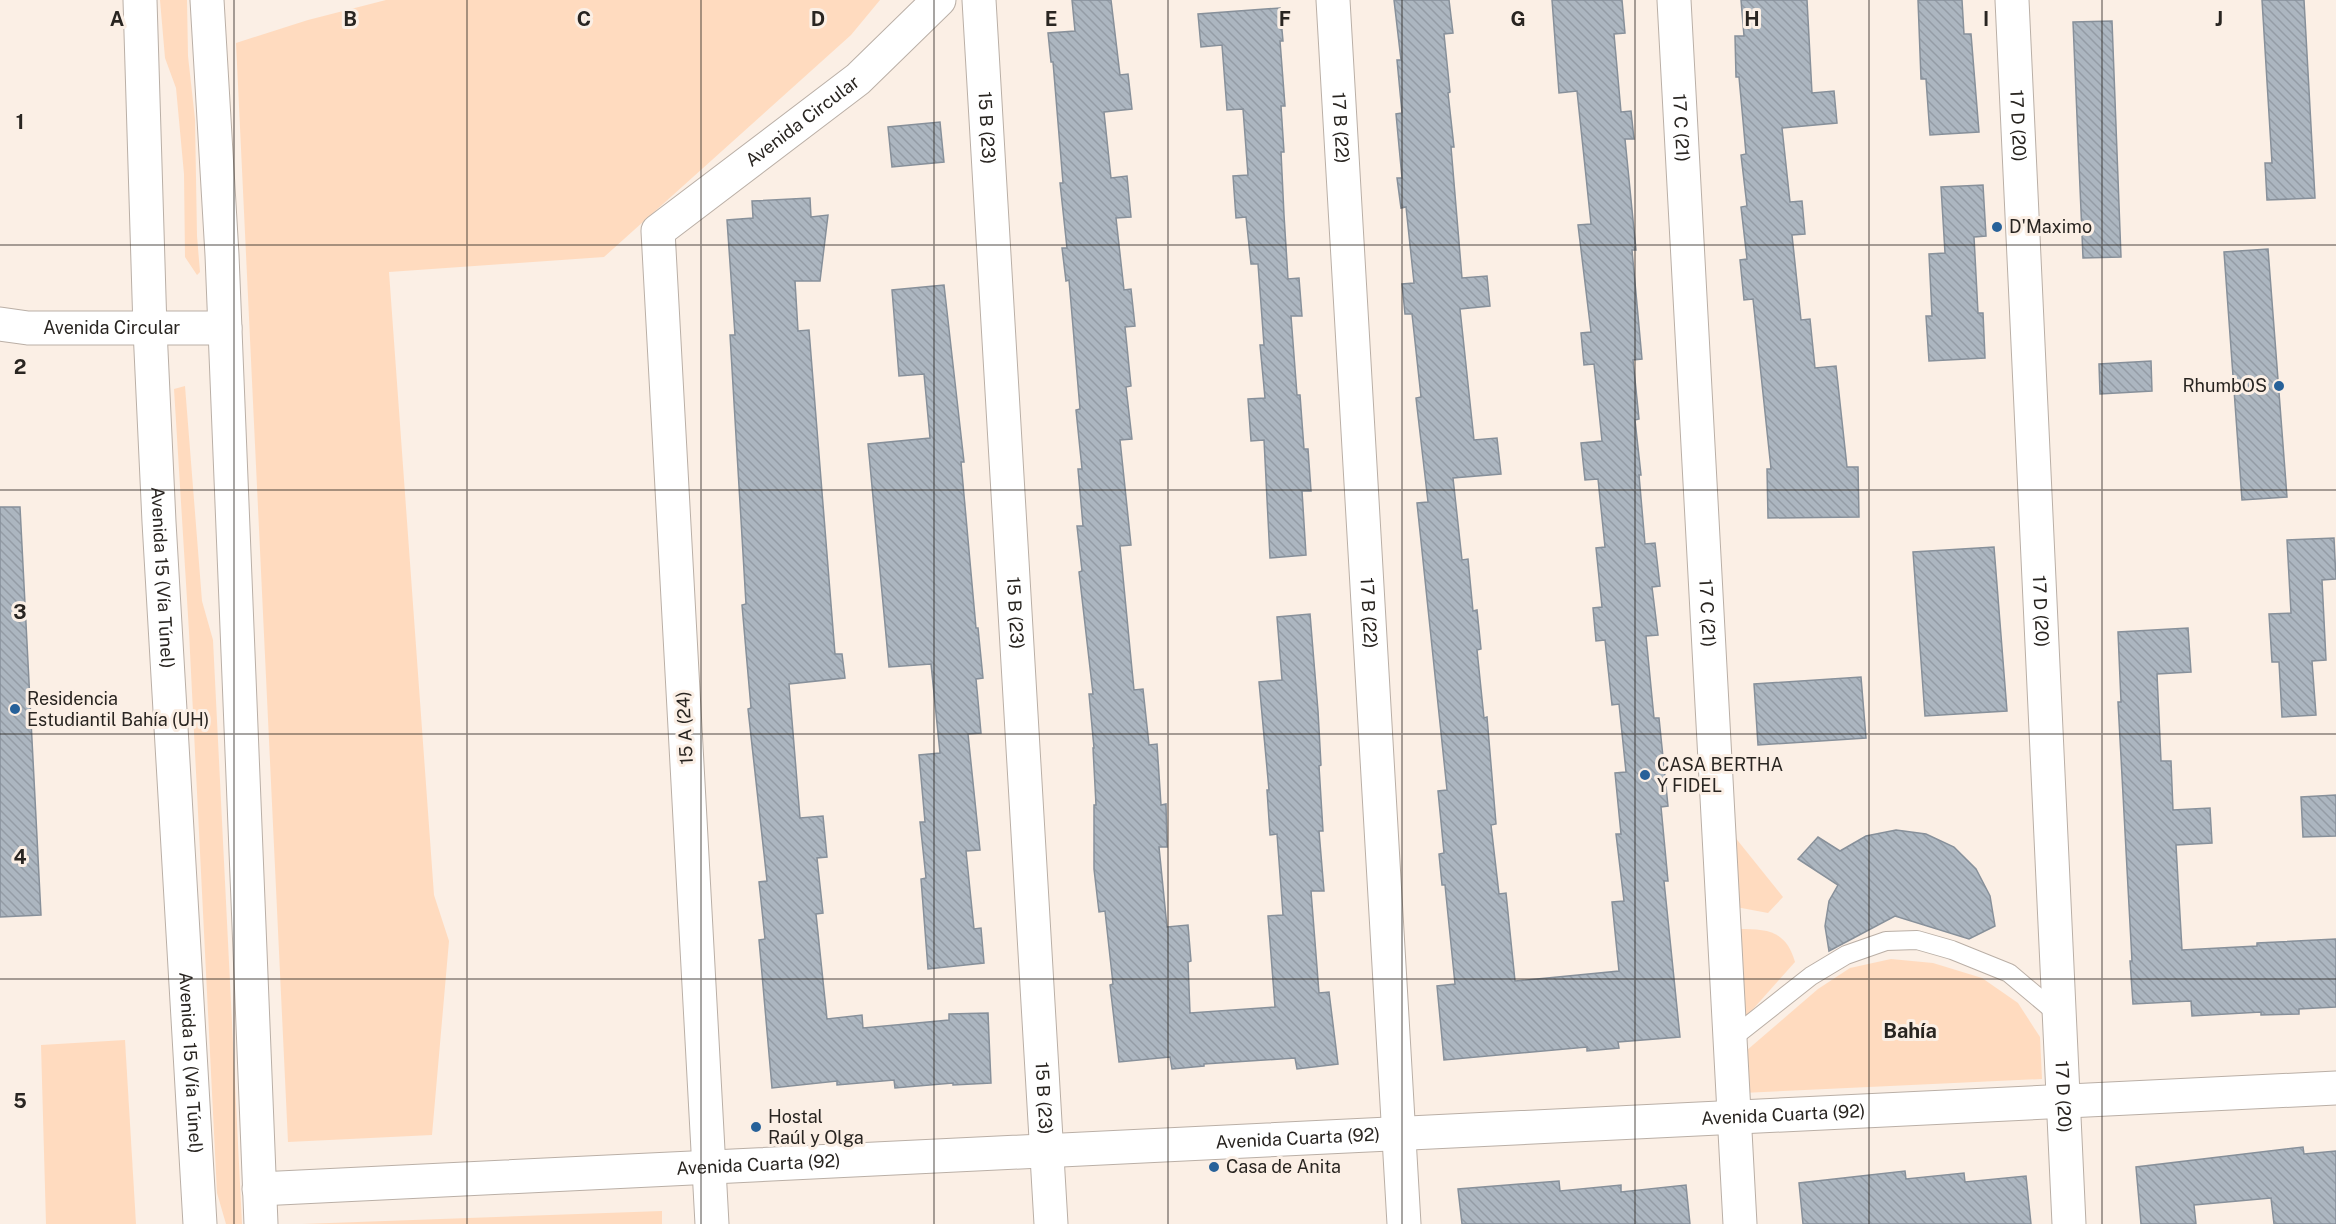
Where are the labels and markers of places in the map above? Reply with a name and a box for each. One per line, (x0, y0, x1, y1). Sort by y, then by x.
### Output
place label: D'Maximo (2009, 216, 2092, 237)
marker: D'Maximo (1990, 220, 2004, 234)
place label: RhumbOS (2182, 375, 2267, 396)
marker: RhumbOS (2272, 379, 2286, 393)
place label: Residencia Estudiantil Bahía (UH) (27, 688, 209, 730)
marker: Residencia Estudiantil Bahía (UH) (8, 702, 22, 716)
place label: CASA BERTHA Y FIDEL (1657, 754, 1784, 796)
marker: CASA BERTHA Y FIDEL (1638, 768, 1652, 782)
place label: Hostal Raúl y Olga (768, 1106, 864, 1148)
marker: Hostal Raúl y Olga (749, 1120, 763, 1134)
place label: Casa de Anita (1226, 1156, 1341, 1177)
marker: Casa de Anita (1207, 1160, 1221, 1174)

